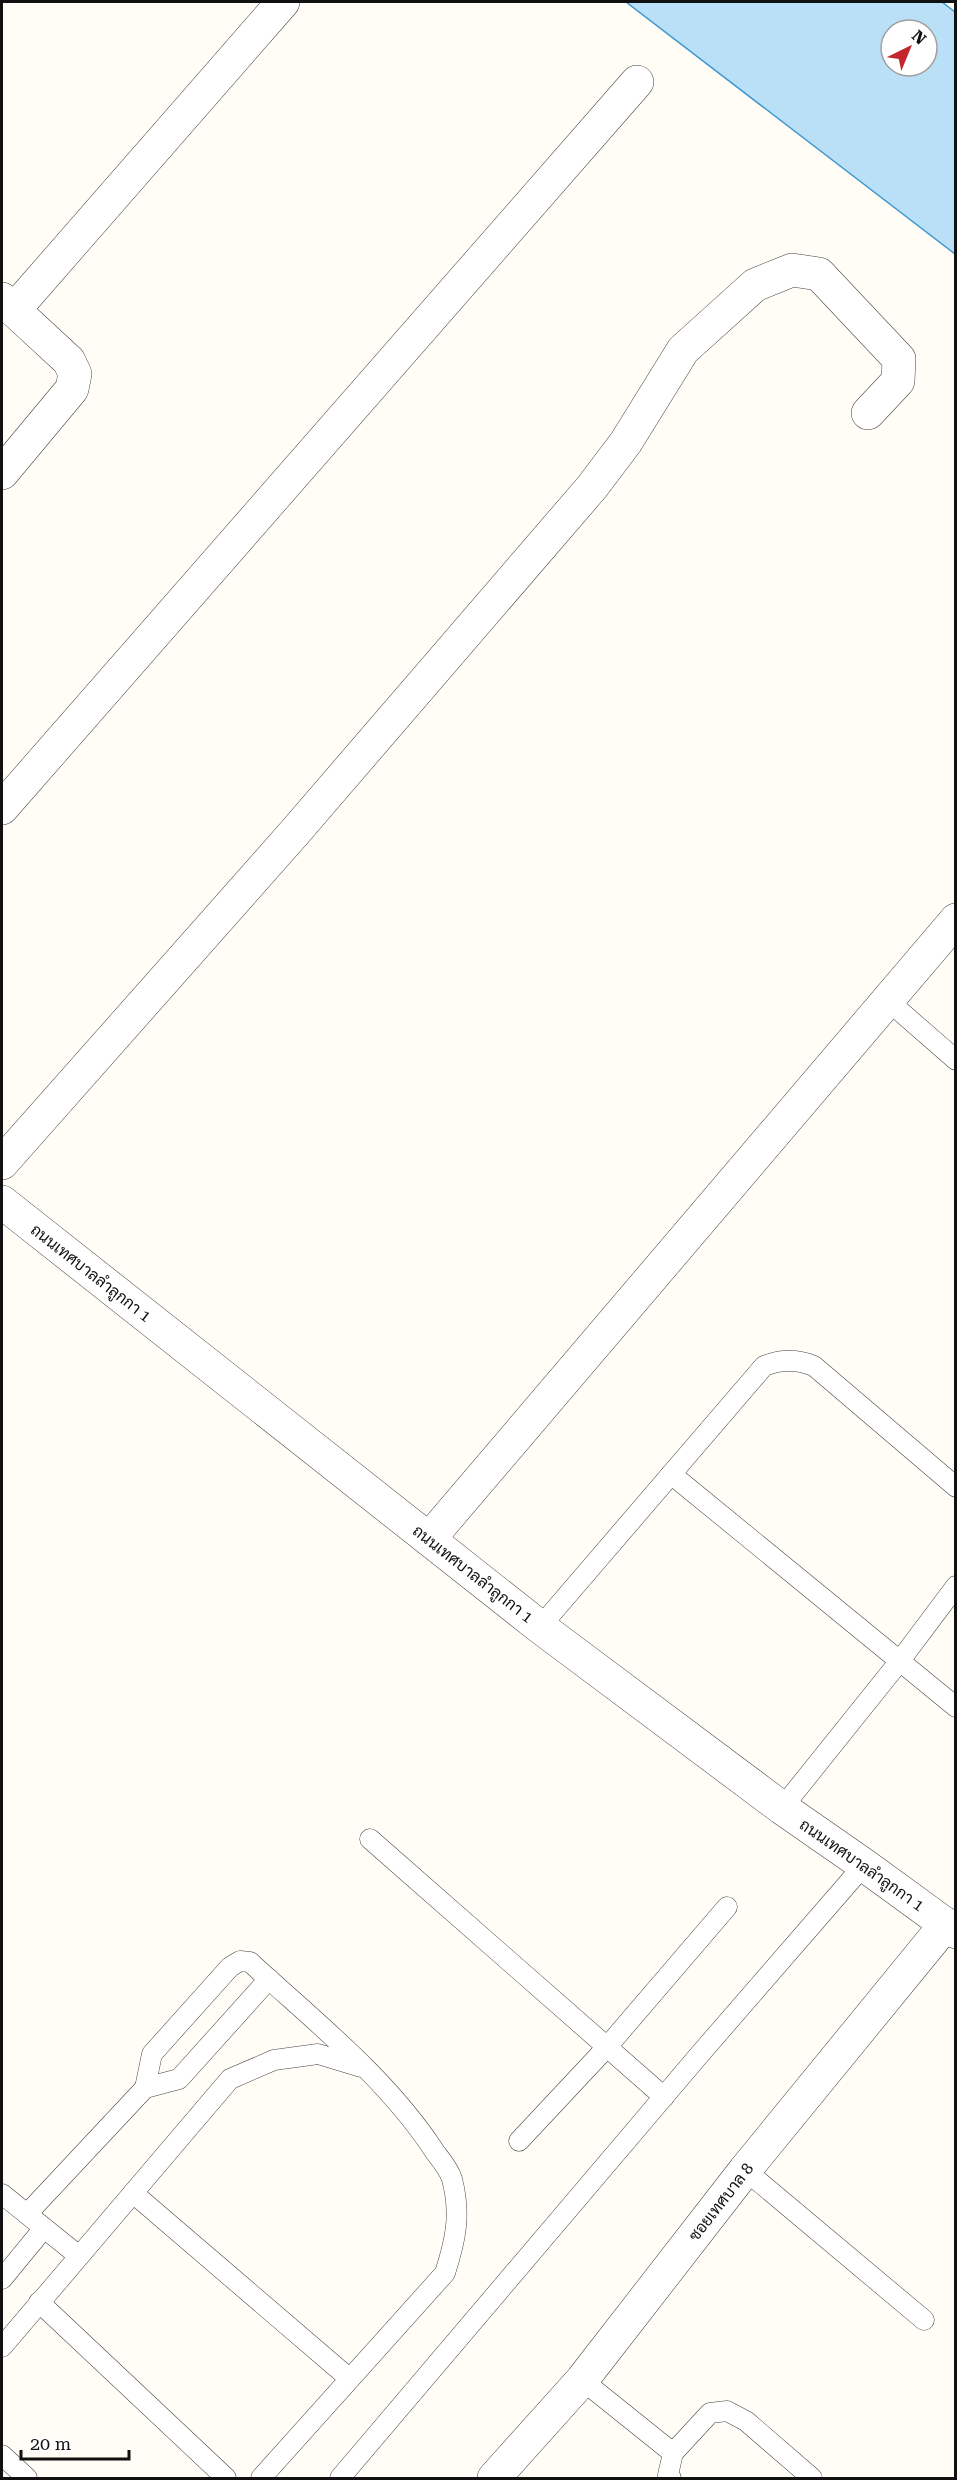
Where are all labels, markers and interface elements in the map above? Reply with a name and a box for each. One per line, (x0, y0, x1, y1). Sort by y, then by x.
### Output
north arrow (879, 18, 939, 78)
text: N (908, 26, 930, 49)
street label: ถนนเทศบาลลำลูกกา 1 (26, 1220, 155, 1328)
street label: ถนนเทศบาลลำลูกกา 1 (408, 1521, 537, 1629)
street label: ถนนเทศบาลลำลูกกา 1 (795, 1815, 928, 1917)
street label: ซอยเทศบาล 8 (685, 2159, 757, 2245)
scale bar (21, 2423, 129, 2461)
text: 20 m (30, 2433, 71, 2454)

